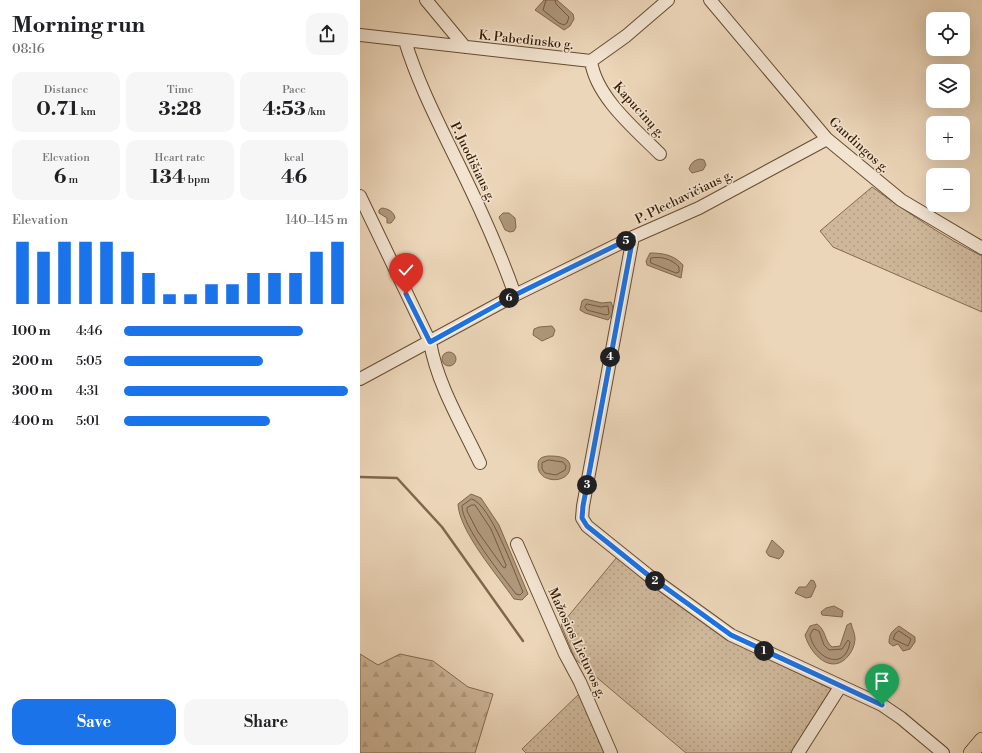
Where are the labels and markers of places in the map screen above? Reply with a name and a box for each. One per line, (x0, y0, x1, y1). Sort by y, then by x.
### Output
pin: 5 (616, 231, 636, 251)
pin (389, 253, 423, 294)
pin: 6 (499, 288, 519, 308)
pin: 4 (600, 347, 620, 367)
pin: 3 (577, 475, 597, 495)
pin: 2 (645, 571, 665, 591)
pin: 1 (754, 641, 774, 661)
pin (865, 664, 899, 705)

